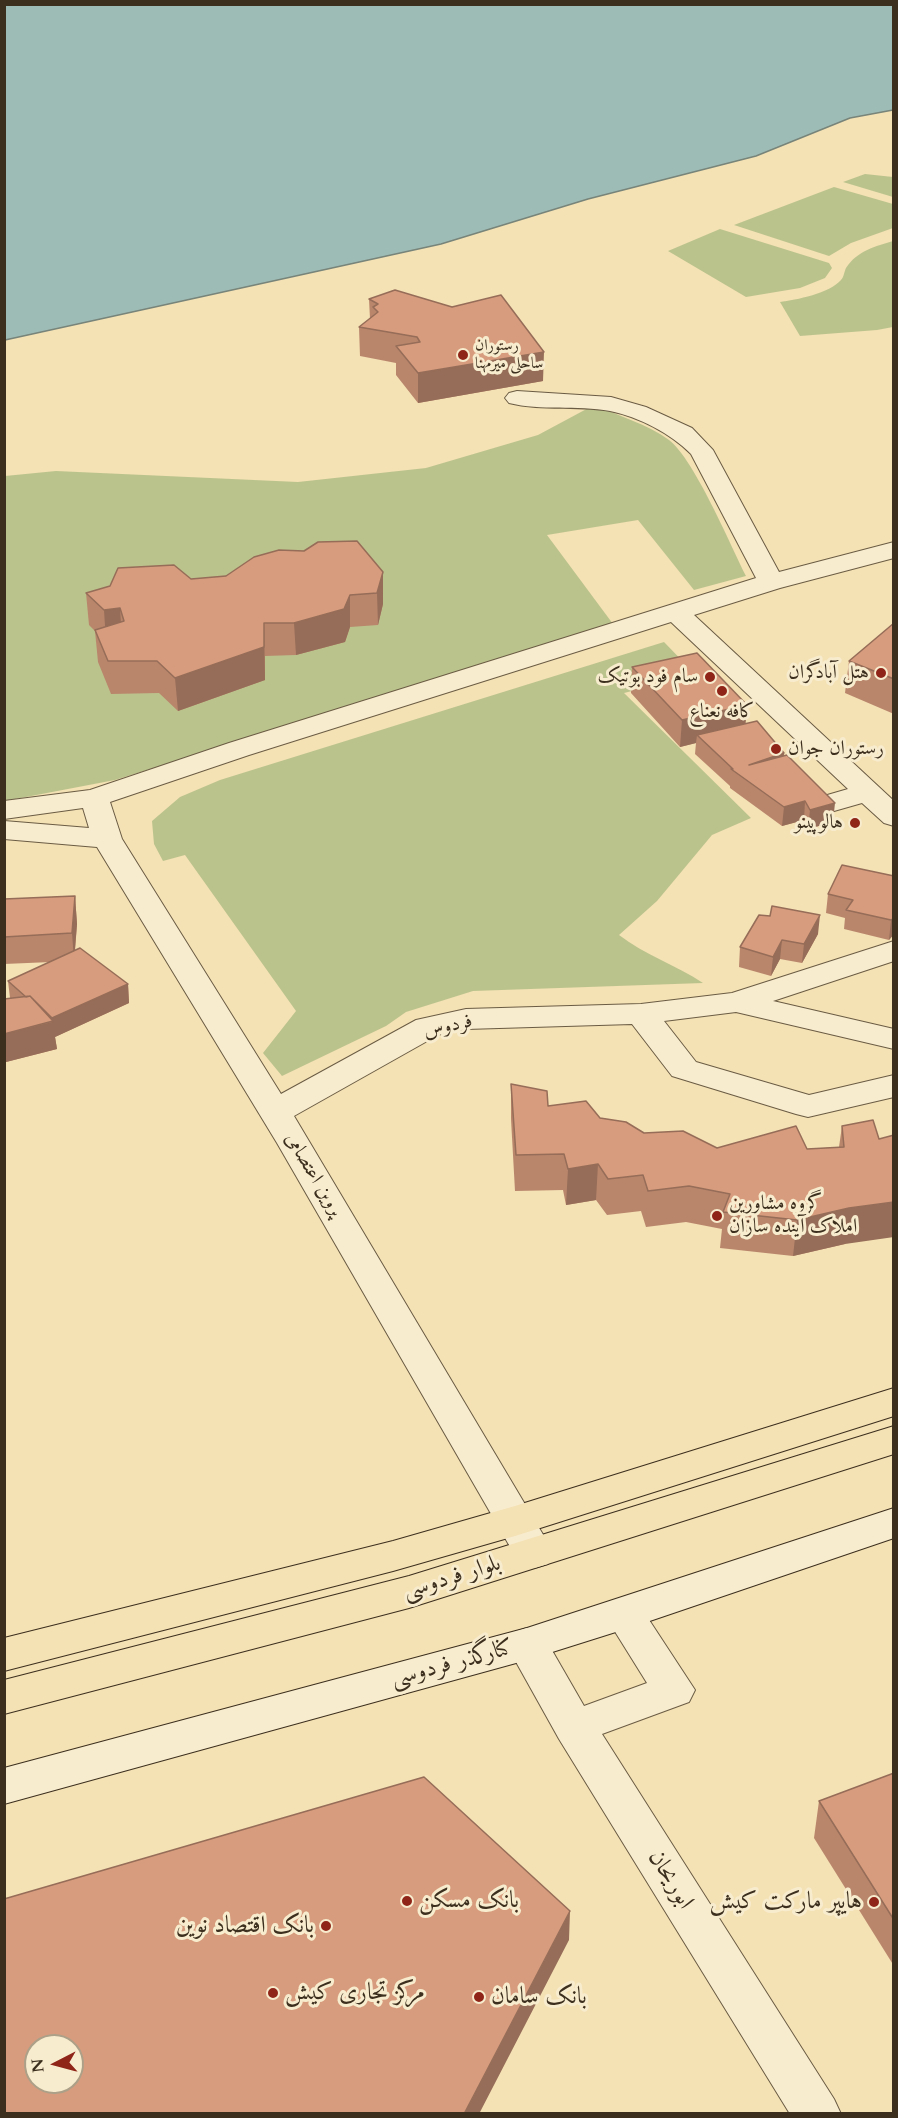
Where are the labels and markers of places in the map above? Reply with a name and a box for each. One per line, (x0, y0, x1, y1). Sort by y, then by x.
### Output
place label: رستوران ساحلی میرمهنا (475, 336, 543, 374)
marker: رستوران ساحلی میرمهنا (456, 348, 470, 362)
place label: هتل آبادگران (788, 661, 869, 685)
place label: سام فود بوتیک (597, 665, 698, 689)
marker: هتل آبادگران (874, 666, 888, 680)
marker: سام فود بوتیک (703, 670, 717, 684)
marker: كافه نعناع (715, 684, 729, 698)
place label: كافه نعناع (689, 700, 755, 724)
place label: رستوران جوان (788, 737, 884, 761)
marker: رستوران جوان (769, 742, 783, 756)
place label: هالوپینو (794, 811, 843, 835)
marker: هالوپینو (848, 816, 862, 830)
place label: گروه مشاورین املاک آینده سازان (729, 1192, 857, 1239)
marker: گروه مشاورین املاک آینده سازان (710, 1209, 724, 1223)
place label: بانک مسکن (419, 1887, 519, 1915)
place label: هایپر مارکت کیش (710, 1888, 862, 1916)
marker: بانک مسکن (400, 1894, 414, 1908)
marker: هایپر مارکت کیش (867, 1895, 881, 1909)
place label: بانک اقتصاد نوین (176, 1912, 314, 1940)
marker: بانک اقتصاد نوین (319, 1919, 333, 1933)
place label: مرکز تجاری کیش (285, 1979, 425, 2007)
place label: بانک سامان (491, 1983, 587, 2011)
marker: مرکز تجاری کیش (266, 1986, 280, 2000)
marker: بانک سامان (472, 1990, 486, 2004)

